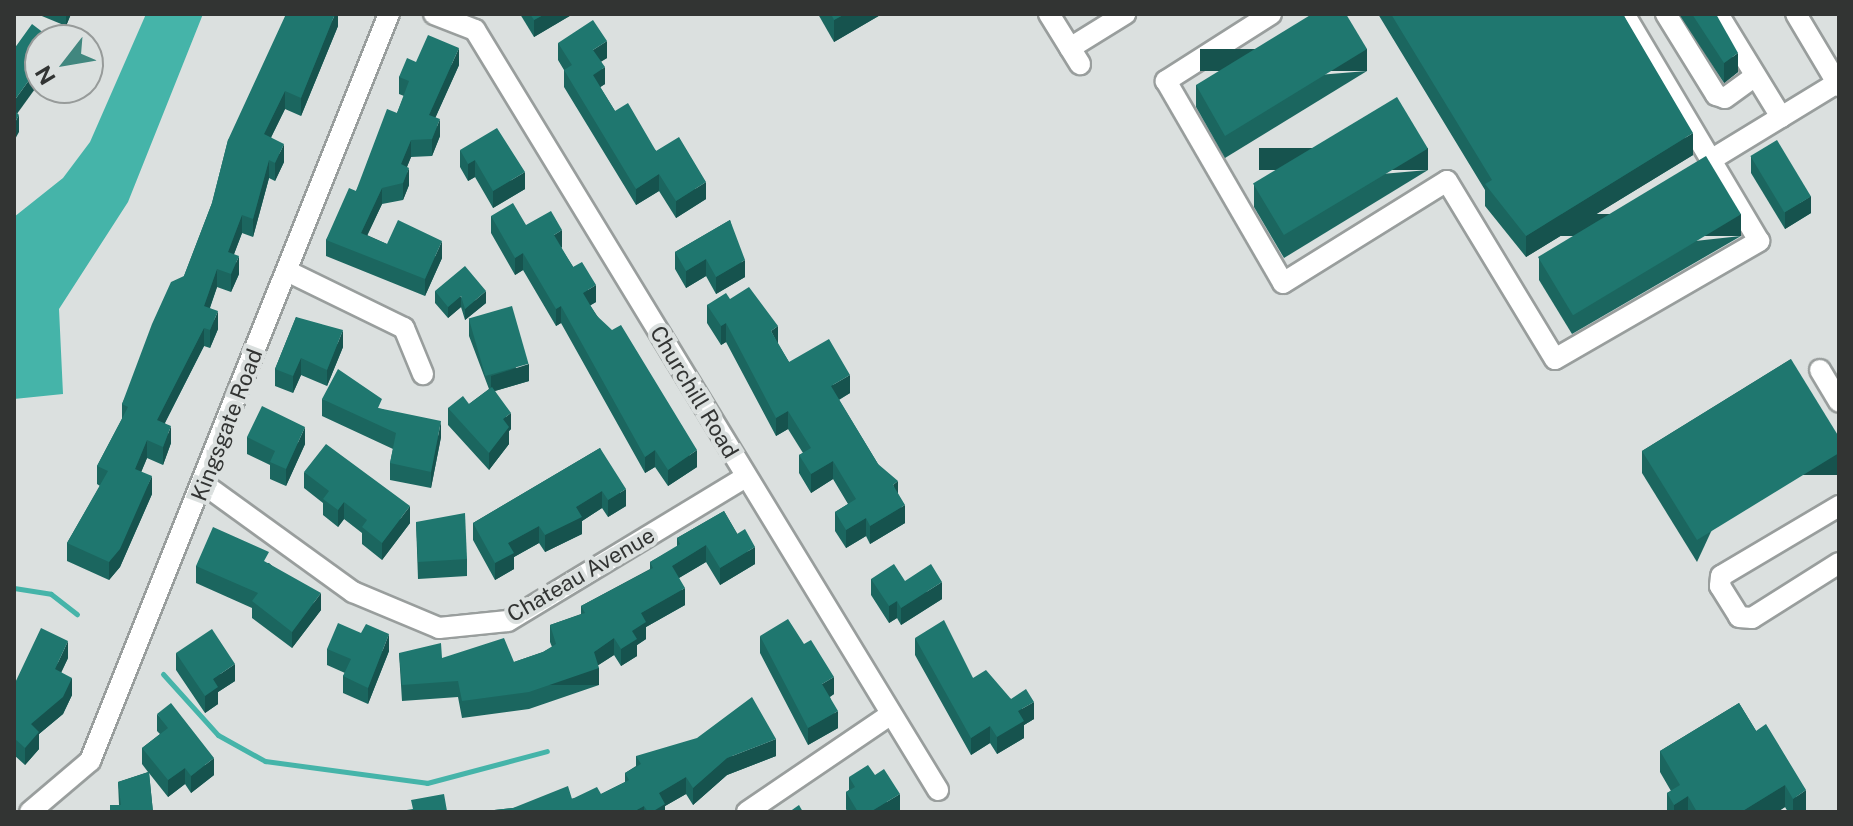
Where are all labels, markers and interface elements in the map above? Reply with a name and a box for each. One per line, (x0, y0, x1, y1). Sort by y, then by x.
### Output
north arrow (24, 24, 104, 104)
text: N (30, 61, 61, 89)
street label: Churchill Road (644, 321, 744, 463)
street label: Kingsgate Road (186, 345, 268, 505)
street label: Chateau Avenue (503, 522, 659, 628)

